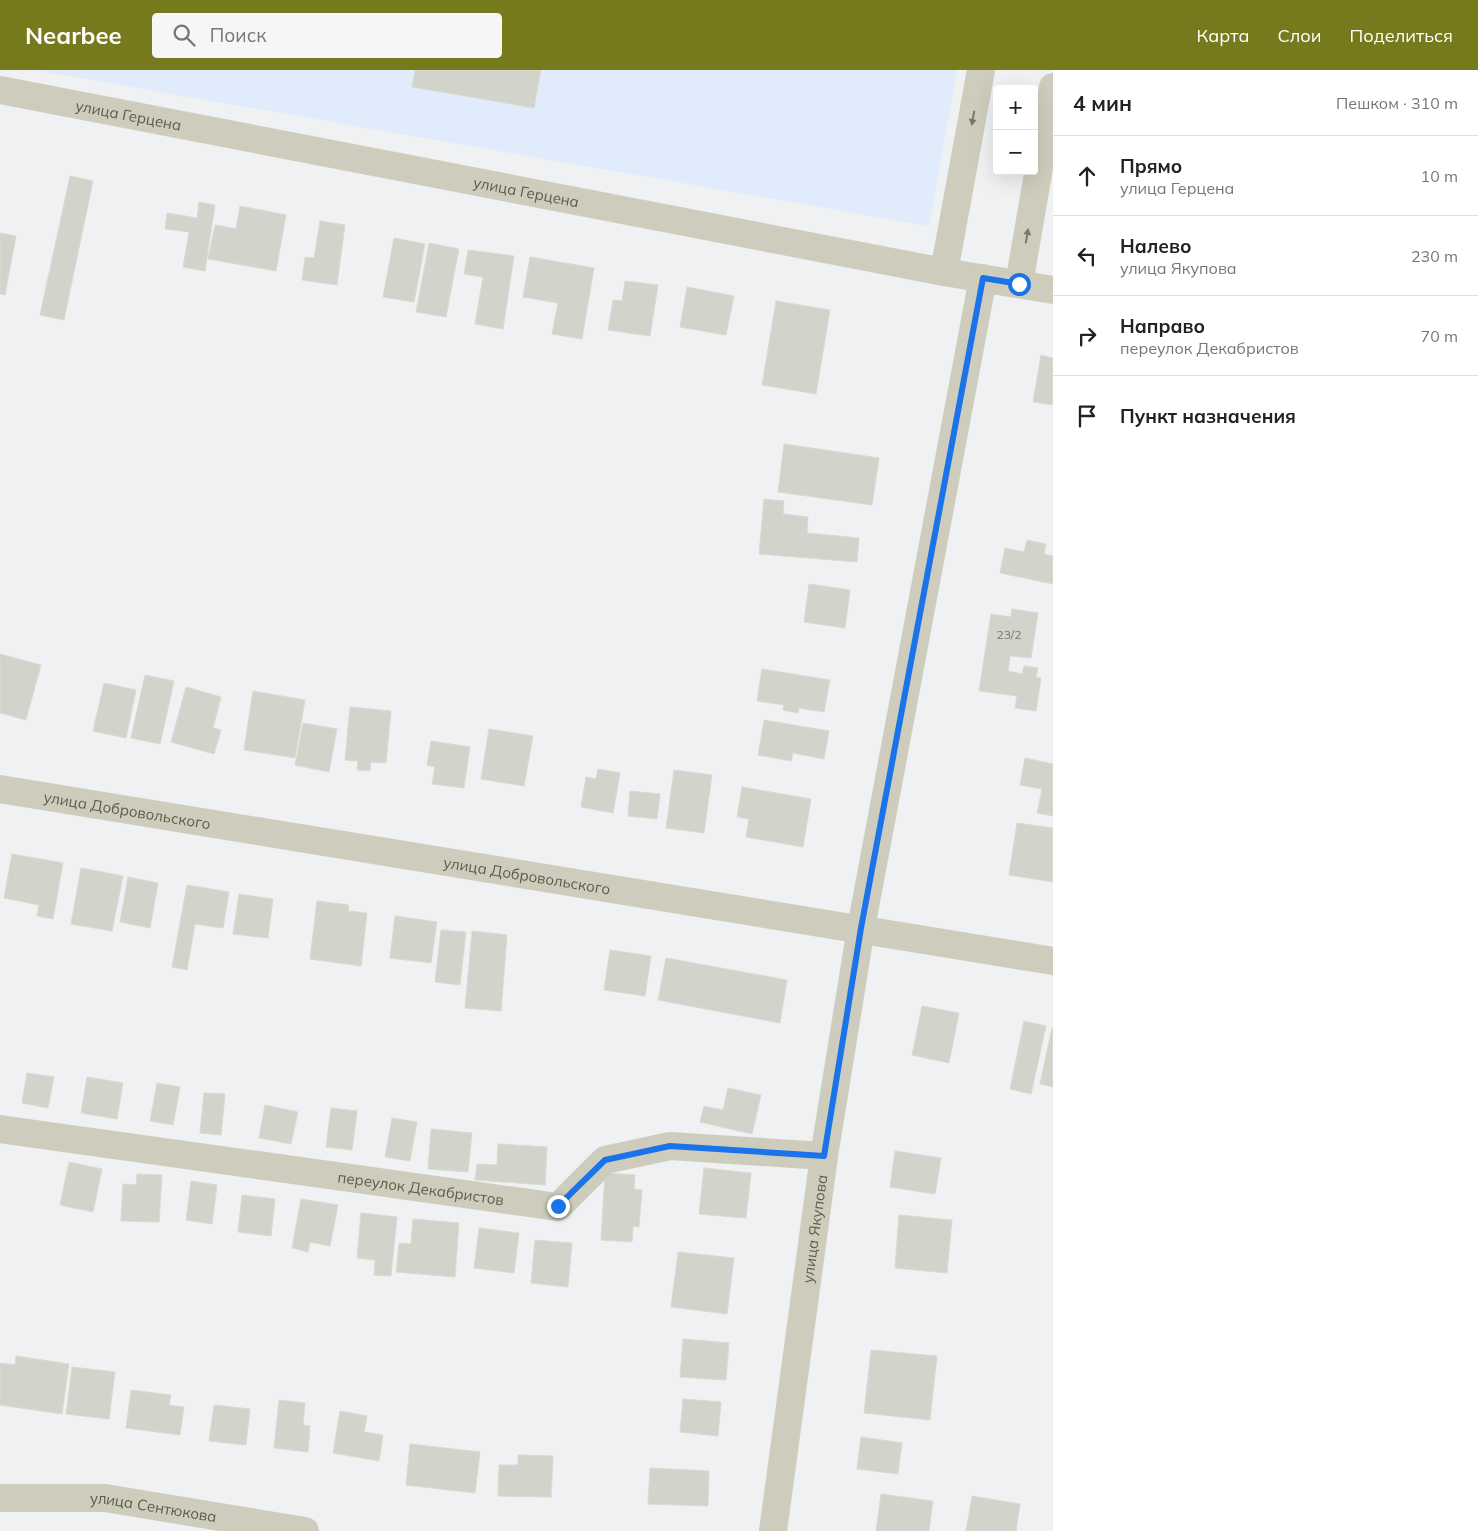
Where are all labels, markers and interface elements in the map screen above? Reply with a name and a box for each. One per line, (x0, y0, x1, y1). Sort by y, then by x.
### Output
search box (152, 13, 502, 58)
text: Nearbee (25, 20, 122, 50)
icon: search (170, 21, 198, 49)
text: Поиск (210, 23, 266, 47)
text: Карта (1197, 24, 1249, 47)
text: Слои (1277, 24, 1322, 47)
text: Поделиться (1350, 24, 1453, 47)
map controls (993, 85, 1038, 175)
button: + (993, 85, 1038, 130)
text: 4 мин (1073, 90, 1132, 116)
text: Пешком · 310 m (1336, 93, 1458, 113)
street label: улица Герцена (74, 95, 183, 134)
one-way arrow (968, 110, 976, 126)
button: − (993, 130, 1038, 175)
text: Прямо (1120, 154, 1182, 178)
icon: ahead (1073, 162, 1101, 190)
text: 10 m (1421, 166, 1458, 186)
street label: улица Герцена (472, 172, 581, 211)
text: улица Герцена (1120, 178, 1234, 198)
one-way arrow (1024, 228, 1032, 244)
text: Налево (1120, 234, 1192, 258)
icon: left (1073, 242, 1101, 270)
text: 230 m (1411, 246, 1458, 266)
text: улица Якупова (1120, 258, 1237, 278)
route start (1008, 273, 1031, 296)
text: Направо (1120, 314, 1205, 338)
icon: right (1073, 322, 1101, 350)
text: 70 m (1421, 326, 1458, 346)
text: переулок Декабристов (1120, 338, 1299, 358)
icon: arrive (1073, 402, 1101, 430)
text: Пункт назначения (1120, 404, 1296, 428)
house number: 23/2 (996, 627, 1022, 642)
street label: улица Добровольского (42, 787, 212, 833)
street label: улица Добровольского (442, 852, 612, 898)
street label: переулок Декабристов (337, 1167, 505, 1209)
street label: улица Якупова (797, 1173, 831, 1284)
route end (547, 1195, 570, 1218)
street label: улица Сентюкова (90, 1489, 218, 1526)

